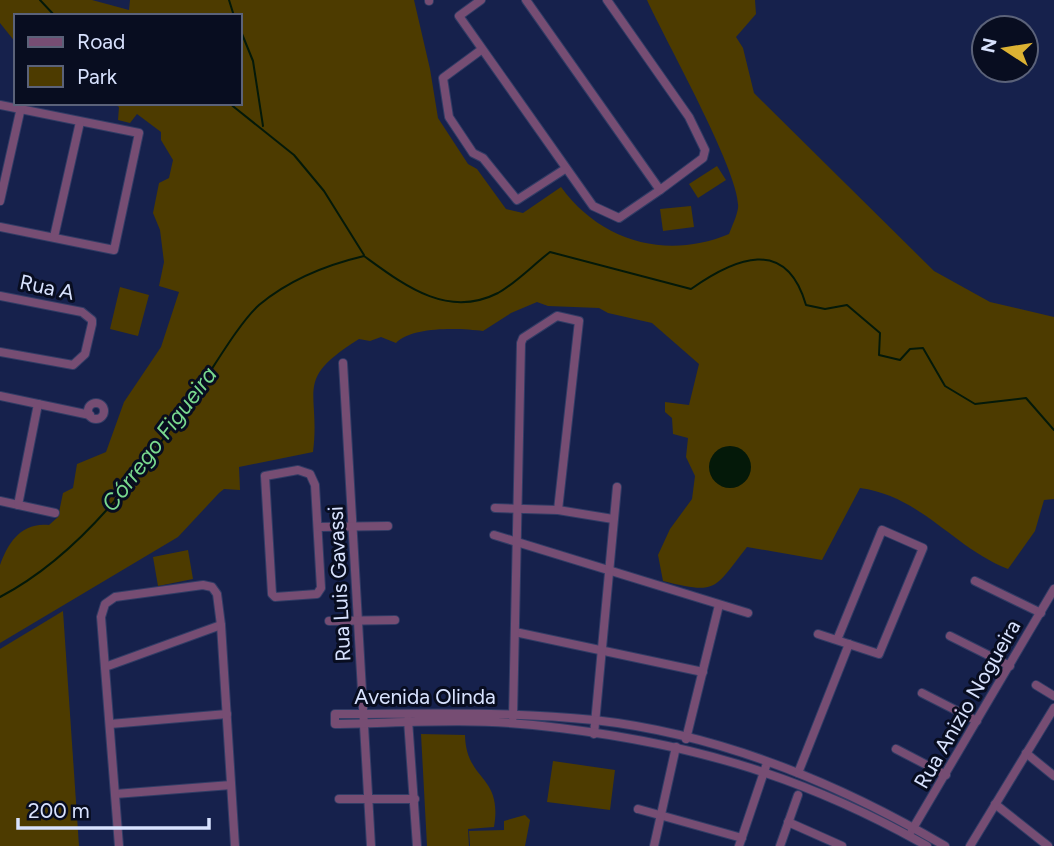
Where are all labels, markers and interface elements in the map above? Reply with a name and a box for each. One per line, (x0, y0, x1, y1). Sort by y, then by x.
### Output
legend (14, 14, 242, 105)
north arrow (970, 14, 1040, 84)
text: Road (77, 29, 125, 54)
text: N (976, 36, 1002, 55)
text: Park (77, 64, 118, 89)
street label: Rua A (18, 269, 76, 305)
water label: Córrego Figueira (95, 361, 223, 517)
street label: Rua Luis Gavassi (322, 506, 356, 662)
street label: Rua Anizio Nogueira (908, 615, 1026, 793)
street label: Avenida Olinda (354, 684, 496, 709)
scale bar (18, 786, 208, 830)
text: 200 m (28, 798, 90, 823)

